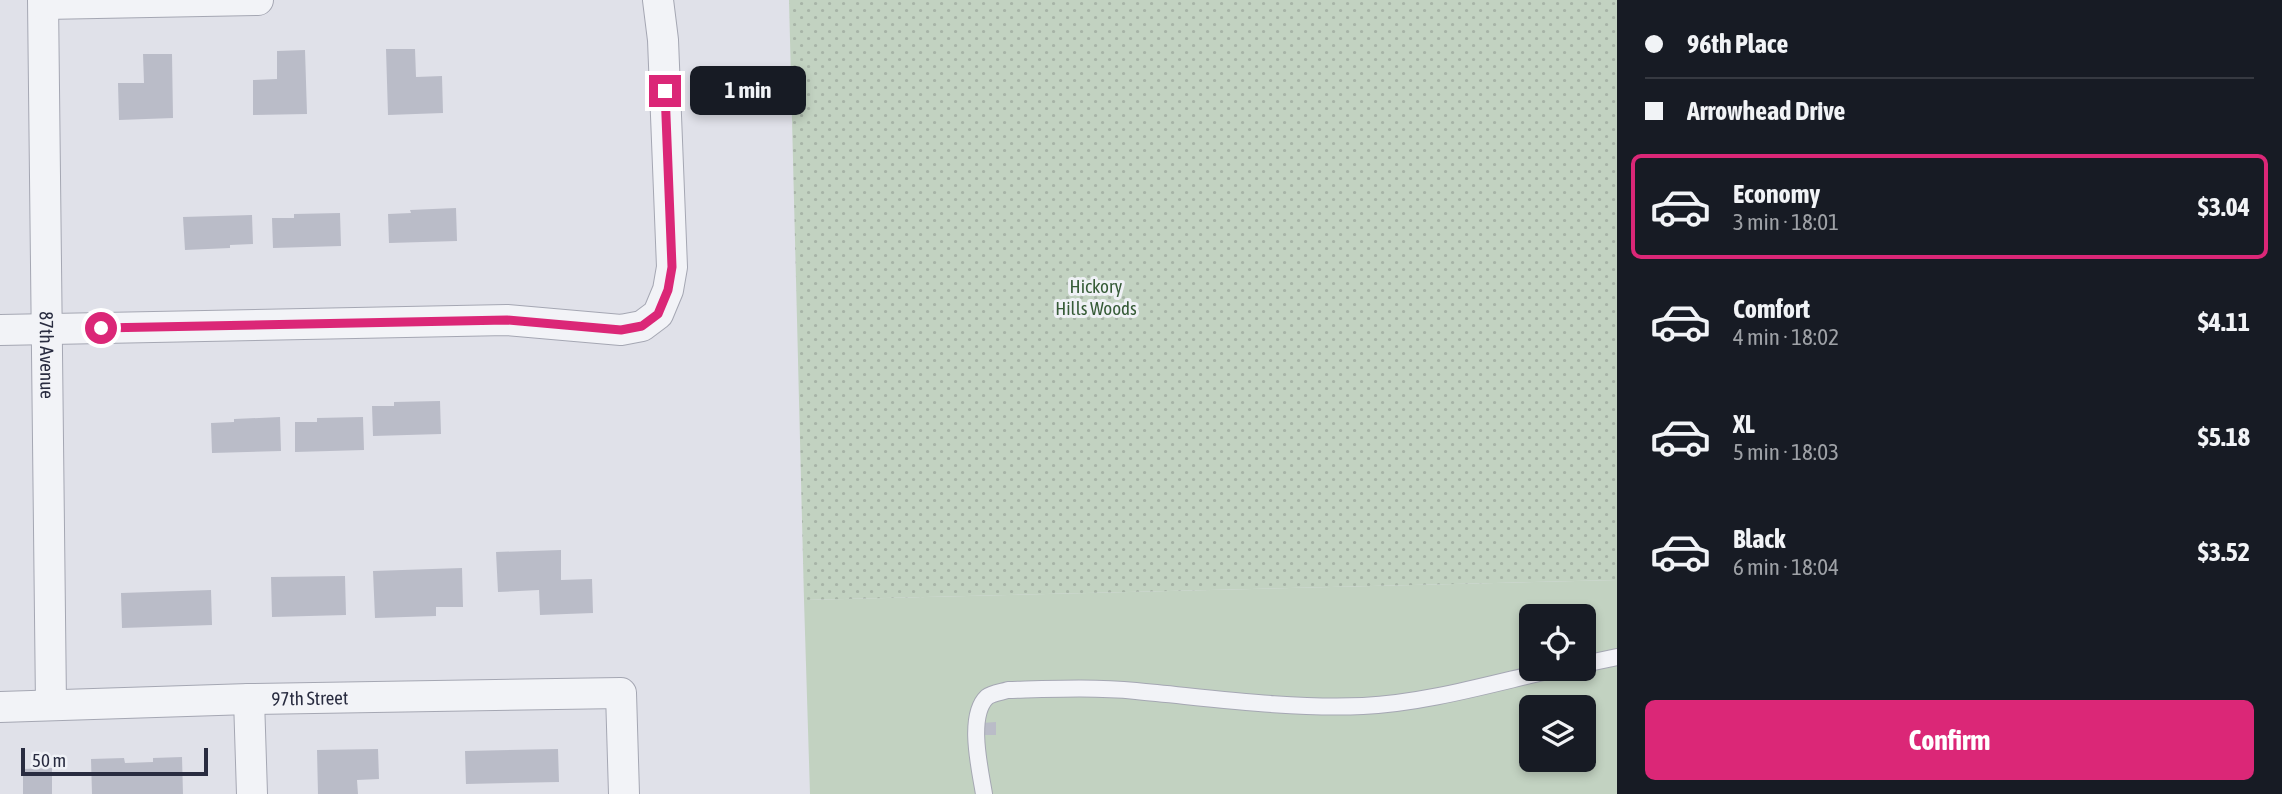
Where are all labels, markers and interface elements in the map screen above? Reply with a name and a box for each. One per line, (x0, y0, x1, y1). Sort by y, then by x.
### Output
text: 96th Place (1687, 29, 1788, 59)
callout: 1 min (690, 66, 805, 116)
route end (649, 75, 681, 107)
text: 1 min (725, 77, 771, 103)
text: Arrowhead Drive (1687, 96, 1845, 126)
icon: car (1649, 175, 1712, 238)
text: Economy (1733, 179, 1820, 209)
text: $3.04 (2198, 192, 2250, 222)
text: 3 min · 18:01 (1733, 209, 1839, 235)
park label: Hickory Hills Woods (1055, 275, 1137, 319)
icon: car (1649, 290, 1712, 353)
text: Comfort (1733, 294, 1810, 324)
text: $4.11 (2198, 307, 2250, 337)
street label: 87th Avenue (36, 311, 59, 399)
route start (85, 312, 117, 344)
text: 4 min · 18:02 (1733, 324, 1839, 350)
icon: car (1649, 405, 1712, 468)
text: XL (1733, 409, 1755, 439)
text: $5.18 (2198, 422, 2250, 452)
text: 5 min · 18:03 (1733, 439, 1839, 465)
icon: car (1649, 520, 1712, 583)
text: Black (1733, 524, 1785, 554)
text: $3.52 (2198, 537, 2250, 567)
text: 6 min · 18:04 (1733, 554, 1839, 580)
map controls (1519, 604, 1596, 772)
button: locate (1519, 604, 1596, 681)
street label: 97th Street (271, 686, 348, 710)
button: layers (1519, 695, 1596, 772)
button: Confirm (1645, 700, 2254, 780)
scale bar (21, 745, 208, 777)
text: 50 m (32, 749, 66, 771)

